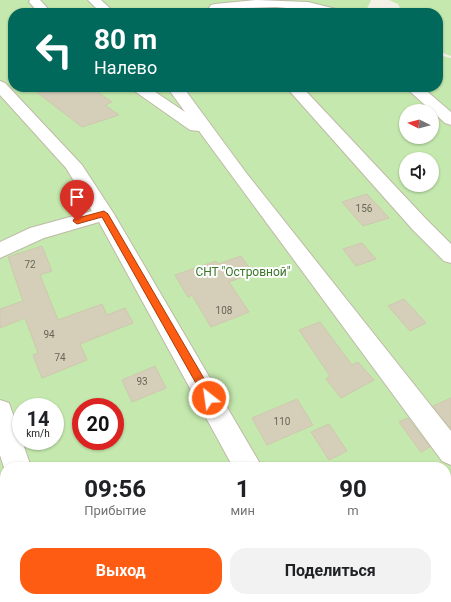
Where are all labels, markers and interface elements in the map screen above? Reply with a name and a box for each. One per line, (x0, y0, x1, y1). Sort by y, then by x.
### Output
text: 80 m (94, 23, 157, 56)
icon: left (28, 24, 80, 76)
text: Налево (94, 57, 157, 78)
north arrow (399, 104, 439, 144)
map controls (399, 104, 439, 192)
button: sound (399, 152, 439, 192)
pin (60, 180, 94, 221)
icon: arrive (66, 186, 88, 208)
house number: 156 (356, 203, 373, 214)
house number: 72 (24, 259, 36, 270)
park label: СНТ "Островной" (195, 265, 291, 279)
house number: 108 (216, 305, 233, 316)
house number: 94 (43, 329, 55, 340)
house number: 74 (54, 352, 66, 363)
house number: 93 (136, 376, 148, 387)
position arrow (188, 377, 230, 419)
speed limit sign: 20 (72, 398, 124, 450)
text: 14 (27, 407, 49, 431)
house number: 110 (274, 416, 291, 427)
text: km/h (26, 428, 50, 439)
text: 09:56 (84, 475, 146, 503)
text: 1 (236, 475, 250, 503)
text: 90 (339, 475, 367, 503)
text: Прибытие (84, 503, 146, 518)
text: мин (230, 503, 255, 518)
text: m (347, 503, 359, 518)
button: Выход (20, 548, 222, 594)
button: Поделиться (230, 548, 431, 594)

